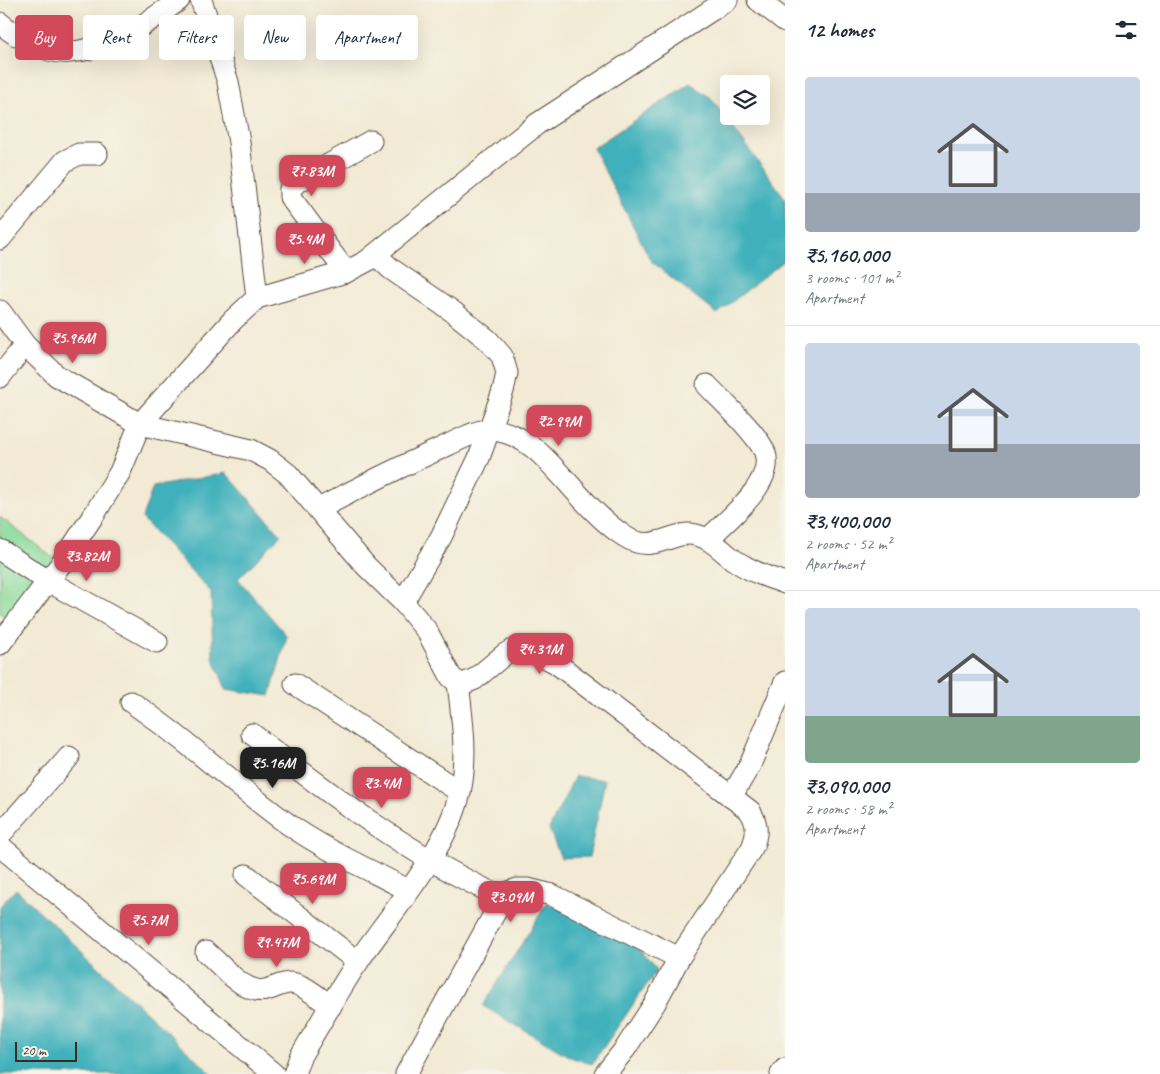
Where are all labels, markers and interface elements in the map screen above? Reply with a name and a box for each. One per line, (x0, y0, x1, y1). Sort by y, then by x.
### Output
chip: Buy (15, 15, 73, 60)
chip: Rent (83, 15, 149, 60)
chip: Filters (159, 15, 234, 60)
chip: New (244, 15, 306, 60)
chip: Apartment (316, 15, 418, 60)
icon: filters (1112, 16, 1140, 44)
text: 12 homes (805, 17, 874, 43)
map controls (720, 75, 770, 125)
button: layers (720, 75, 770, 125)
icon: home (928, 110, 1018, 200)
pin: ₹7.83M (271, 154, 353, 197)
text: ₹7.83M (290, 161, 334, 181)
pin: ₹5.4M (270, 222, 340, 265)
text: ₹5.4M (287, 229, 323, 249)
text: ₹5,160,000 (805, 242, 889, 268)
text: 3 rooms · 101 m² (805, 268, 899, 288)
text: Apartment (805, 288, 864, 308)
pin: ₹5.96M (32, 322, 114, 364)
text: ₹5.96M (51, 328, 95, 348)
icon: home (928, 375, 1018, 465)
pin: ₹2.99M (518, 404, 600, 447)
text: ₹2.99M (537, 411, 581, 431)
text: ₹3,400,000 (805, 508, 889, 534)
text: 2 rooms · 52 m² (805, 534, 891, 554)
pin: ₹3.82M (46, 540, 128, 582)
text: ₹3.82M (65, 546, 109, 566)
text: Apartment (805, 554, 864, 574)
pin: ₹4.31M (499, 632, 581, 675)
text: ₹4.31M (518, 639, 562, 659)
icon: home (928, 640, 1018, 730)
pin: ₹5.16M (232, 746, 314, 789)
text: ₹5.16M (251, 753, 295, 773)
pin: ₹3.4M (347, 766, 417, 809)
text: ₹3.4M (364, 773, 400, 793)
text: ₹3,090,000 (805, 773, 889, 799)
text: 2 rooms · 58 m² (805, 799, 891, 819)
text: Apartment (805, 819, 864, 839)
pin: ₹5.69M (272, 862, 354, 905)
text: ₹5.69M (291, 869, 335, 889)
pin: ₹3.09M (470, 880, 552, 923)
text: ₹3.09M (489, 887, 533, 907)
pin: ₹5.7M (114, 904, 184, 946)
text: ₹5.7M (131, 910, 167, 930)
pin: ₹9.47M (236, 926, 318, 968)
text: ₹9.47M (255, 932, 299, 952)
scale bar (15, 1039, 78, 1062)
text: 20 m (22, 1042, 46, 1059)

